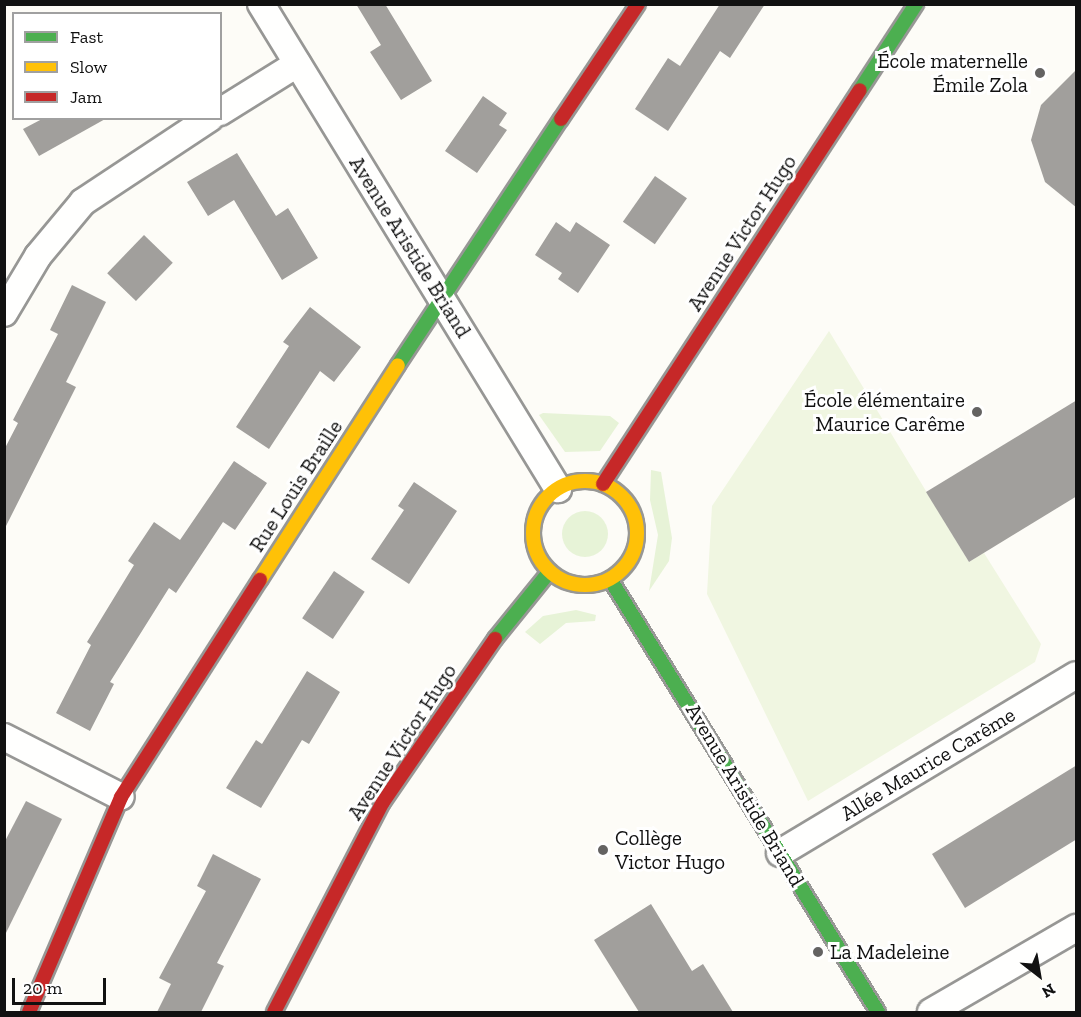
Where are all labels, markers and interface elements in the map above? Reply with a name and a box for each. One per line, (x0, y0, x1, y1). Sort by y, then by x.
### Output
legend (12, 12, 222, 120)
text: Fast (70, 26, 103, 48)
place label: École maternelle Émile Zola (877, 48, 1028, 98)
text: Slow (70, 56, 107, 78)
marker: École maternelle Émile Zola (1033, 66, 1047, 80)
text: Jam (70, 86, 102, 108)
street label: Avenue Victor Hugo (682, 150, 802, 316)
street label: Avenue Aristide Briand (344, 151, 476, 343)
place label: École élémentaire Maurice Carême (804, 387, 965, 437)
marker: École élémentaire Maurice Carême (970, 405, 984, 419)
street label: Rue Louis Braille (244, 415, 348, 557)
street label: Avenue Victor Hugo (342, 659, 462, 825)
street label: Avenue Aristide Briand (680, 699, 810, 891)
street label: Allée Maurice Carême (836, 702, 1020, 826)
place label: Collège Victor Hugo (615, 825, 725, 875)
marker: Collège Victor Hugo (596, 843, 610, 857)
place label: La Madeleine (830, 939, 949, 965)
marker: La Madeleine (811, 945, 825, 959)
north arrow (1009, 945, 1069, 1005)
scale bar (15, 966, 110, 1004)
text: 20 m (23, 977, 62, 999)
text: N (1038, 980, 1059, 1002)

